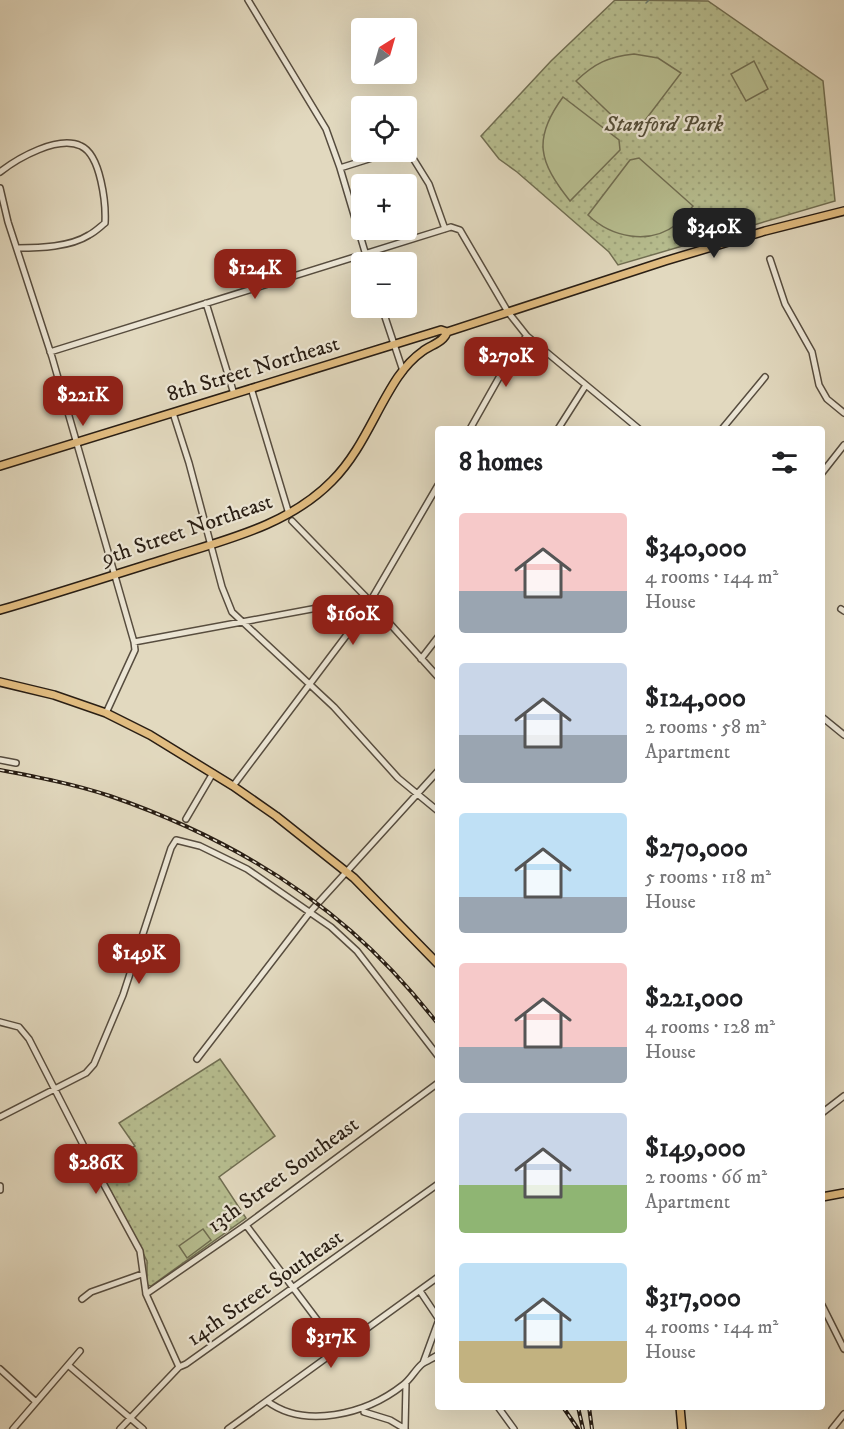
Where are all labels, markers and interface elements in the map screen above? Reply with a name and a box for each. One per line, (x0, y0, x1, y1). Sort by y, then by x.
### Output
north arrow (351, 18, 417, 84)
map controls (351, 18, 417, 318)
button: locate (351, 96, 417, 162)
park label: Stanford Park (603, 111, 724, 138)
button: + (351, 174, 417, 240)
pin: $340K (672, 208, 756, 259)
text: $340K (687, 215, 741, 240)
pin: $124K (213, 249, 297, 300)
button: − (351, 252, 417, 318)
text: $124K (228, 256, 282, 281)
street label: 8th Street Northeast (164, 330, 342, 408)
pin: $270K (464, 337, 548, 388)
text: $270K (478, 344, 534, 369)
pin: $221K (41, 376, 125, 427)
text: $221K (57, 383, 109, 408)
text: 8 homes (459, 446, 543, 479)
icon: filters (768, 446, 801, 479)
street label: 9th Street Northeast (97, 488, 276, 572)
text: $340,000 (645, 532, 747, 565)
icon: home (507, 537, 579, 609)
text: 4 rooms · 144 m² (645, 565, 778, 590)
text: House (645, 590, 696, 615)
pin: $160K (311, 595, 395, 646)
text: $160K (326, 602, 380, 627)
text: $124,000 (645, 682, 746, 715)
icon: home (507, 687, 579, 759)
text: 2 rooms · 58 m² (645, 715, 766, 740)
text: Apartment (645, 740, 730, 765)
text: $270,000 (645, 832, 748, 865)
icon: home (507, 837, 579, 909)
text: 5 rooms · 118 m² (645, 865, 771, 890)
text: House (645, 890, 696, 915)
pin: $149K (97, 934, 181, 985)
text: $149K (112, 941, 166, 966)
text: $221,000 (645, 982, 743, 1015)
icon: home (507, 987, 579, 1059)
text: 4 rooms · 128 m² (645, 1015, 775, 1040)
text: House (645, 1040, 696, 1065)
street label: 13th Street Southeast (202, 1111, 364, 1239)
text: $149,000 (645, 1132, 746, 1165)
icon: home (507, 1137, 579, 1209)
pin: $286K (54, 1144, 138, 1195)
text: $286K (68, 1151, 124, 1176)
text: 2 rooms · 66 m² (645, 1165, 767, 1190)
text: Apartment (645, 1190, 730, 1215)
street label: 14th Street Southeast (181, 1224, 349, 1352)
text: $317,000 (645, 1282, 741, 1315)
icon: home (507, 1287, 579, 1359)
text: 4 rooms · 144 m² (645, 1315, 778, 1340)
pin: $317K (289, 1318, 373, 1369)
text: $317K (306, 1325, 356, 1350)
text: House (645, 1340, 696, 1365)

